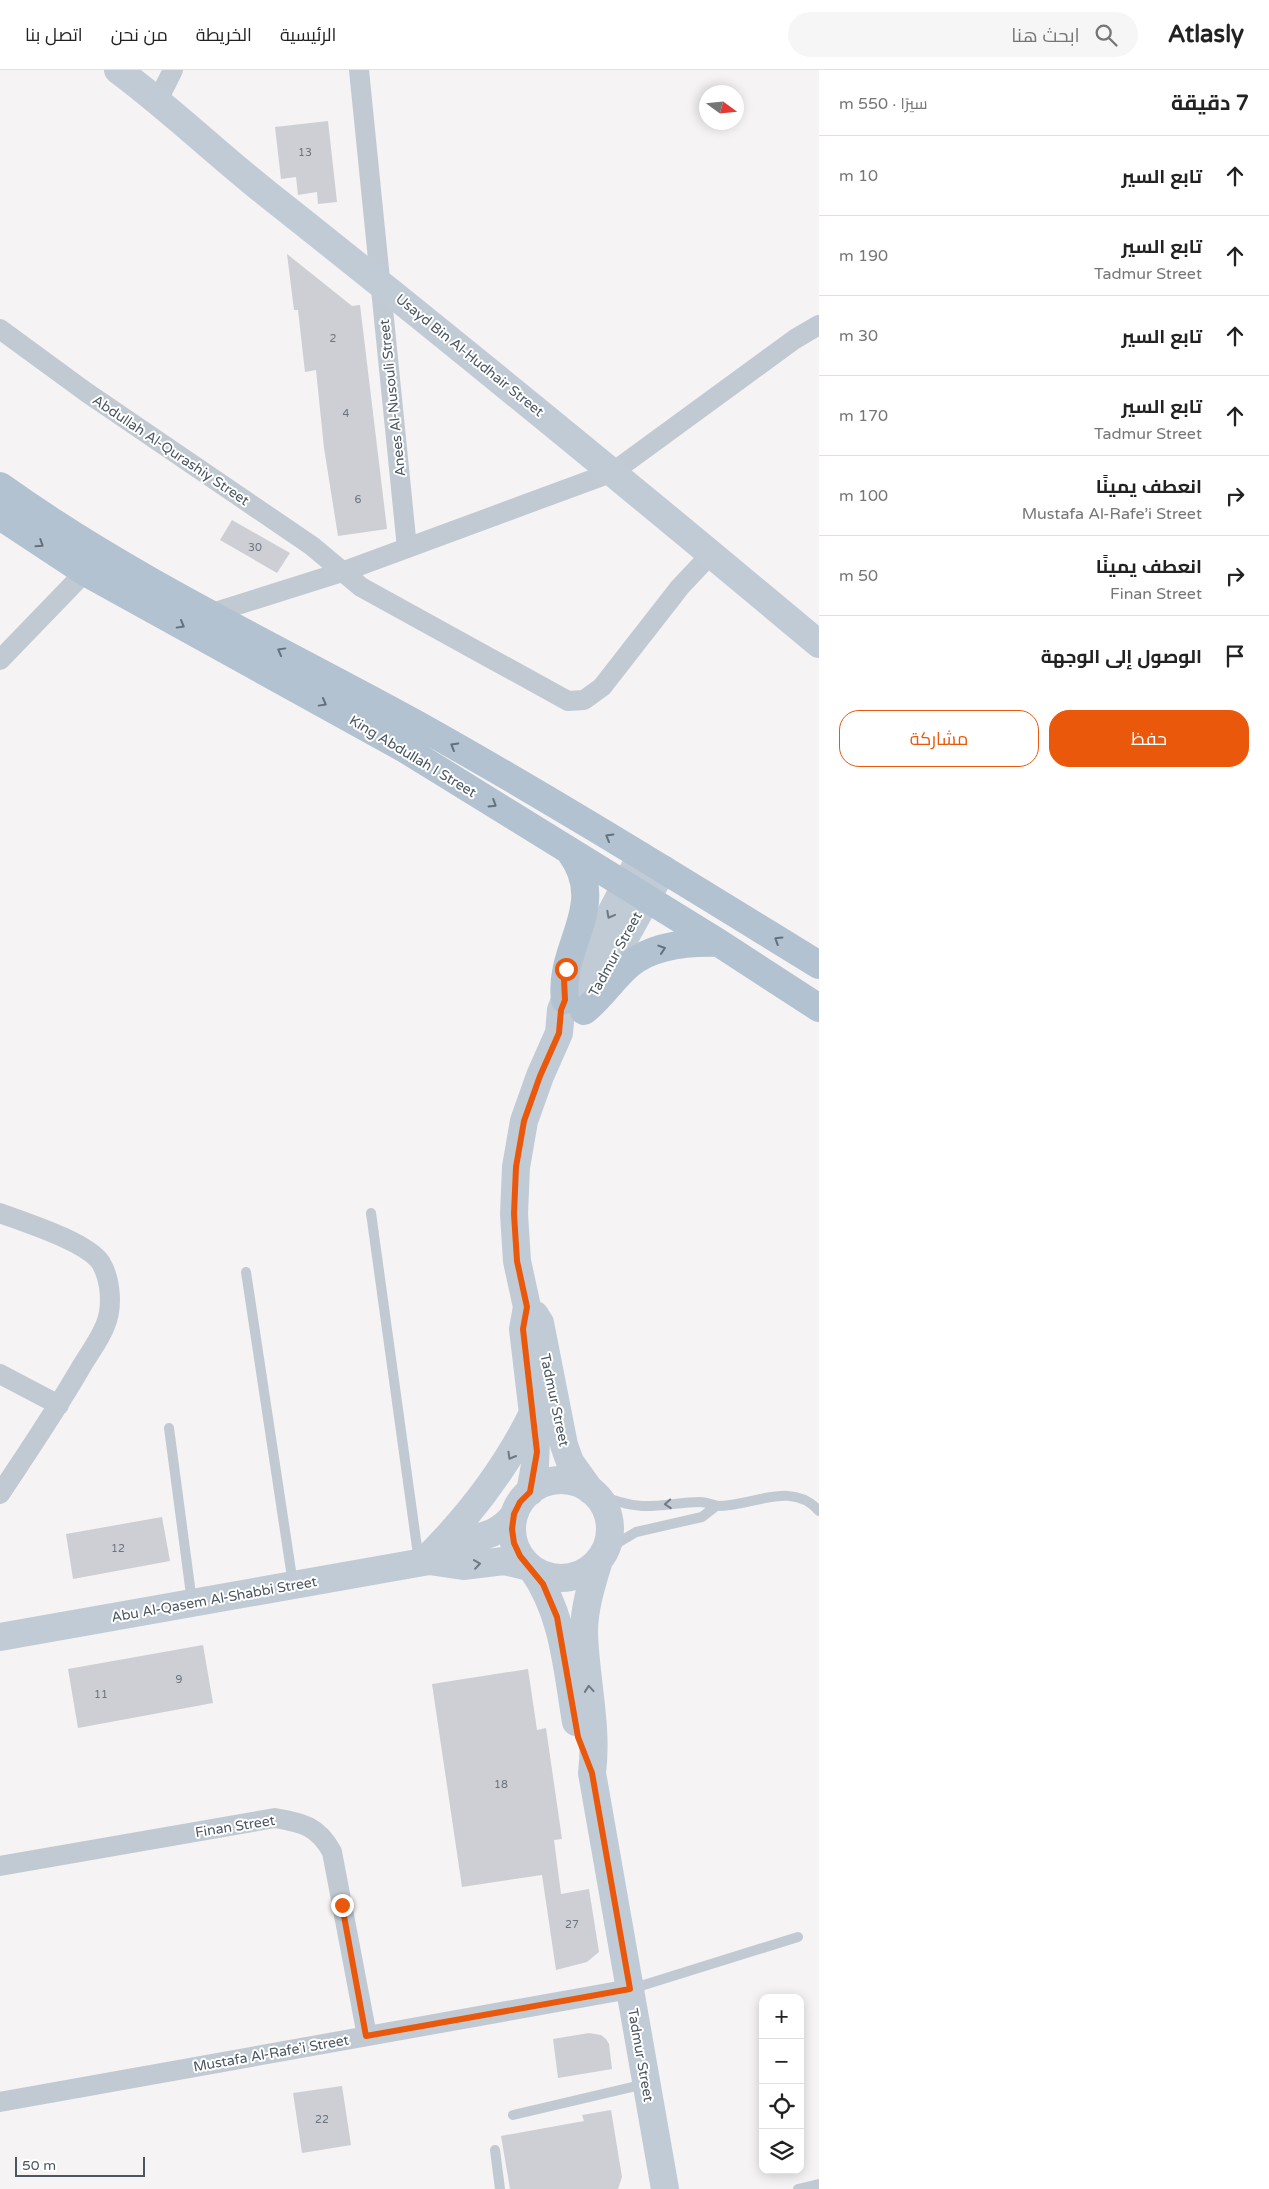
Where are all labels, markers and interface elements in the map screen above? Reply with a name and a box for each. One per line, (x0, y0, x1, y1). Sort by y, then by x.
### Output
search box (788, 12, 1138, 57)
text: Atlasly (1168, 20, 1244, 49)
icon: search (1092, 21, 1120, 49)
text: اتصل بنا (25, 24, 83, 46)
text: من نحن (111, 24, 168, 46)
text: الخريطة (196, 24, 252, 46)
text: الرئيسية (280, 24, 336, 46)
text: ابحث هنا (1011, 25, 1080, 47)
north arrow (699, 85, 744, 130)
text: 7 دقيقة (1171, 91, 1249, 116)
text: سيرًا · 550 m (839, 94, 928, 114)
house number: 13 (298, 146, 312, 159)
icon: ahead (1221, 162, 1249, 190)
text: 10 m (839, 166, 878, 186)
text: تابع السير (1122, 166, 1202, 188)
text: تابع السير (1122, 236, 1202, 258)
icon: ahead (1221, 242, 1249, 270)
text: 190 m (839, 246, 888, 266)
text: Tadmur Street (1094, 264, 1202, 284)
street label: Usayd Bin Al-Hudhair Street (392, 290, 548, 421)
street label: Anees Al-Nusouli Street (376, 318, 409, 477)
icon: ahead (1221, 322, 1249, 350)
text: 30 m (839, 326, 878, 346)
text: تابع السير (1122, 326, 1202, 348)
house number: 2 (330, 332, 337, 345)
street label: Abdullah Al-Qurashiy Street (89, 392, 253, 510)
text: تابع السير (1122, 396, 1202, 418)
icon: ahead (1221, 402, 1249, 430)
text: 170 m (839, 406, 888, 426)
house number: 4 (343, 407, 350, 420)
text: Tadmur Street (1094, 424, 1202, 444)
text: انعطف يمينًا (1096, 476, 1202, 498)
icon: right (1221, 482, 1249, 510)
text: 100 m (839, 486, 888, 506)
house number: 6 (355, 493, 362, 506)
text: Mustafa Al-Rafe’i Street (1022, 504, 1202, 524)
one-way arrow (35, 537, 44, 547)
house number: 30 (248, 541, 262, 554)
text: انعطف يمينًا (1096, 556, 1202, 578)
icon: right (1221, 562, 1249, 590)
text: 50 m (839, 566, 878, 586)
text: Finan Street (1110, 584, 1202, 604)
one-way arrow (175, 619, 184, 629)
icon: arrive (1221, 642, 1249, 670)
text: الوصول إلى الوجهة (1041, 646, 1202, 668)
one-way arrow (277, 647, 286, 657)
one-way arrow (318, 697, 327, 707)
button: مشاركة (839, 710, 1039, 767)
button: حفظ (1049, 710, 1249, 767)
street label: King Abdullah I Street (346, 712, 480, 801)
one-way arrow (450, 743, 459, 753)
one-way arrow (488, 797, 497, 807)
one-way arrow (605, 834, 614, 844)
street label: Tadmur Street (585, 908, 646, 1000)
one-way arrow (606, 909, 616, 918)
one-way arrow (774, 936, 783, 946)
one-way arrow (658, 945, 666, 955)
route start (555, 958, 578, 981)
street label: Tadmur Street (536, 1352, 573, 1449)
one-way arrow (507, 1450, 517, 1459)
one-way arrow (664, 1498, 672, 1509)
house number: 12 (111, 1542, 125, 1555)
one-way arrow (473, 1559, 481, 1570)
street label: Abu Al-Qasem Al-Shabbi Street (110, 1573, 319, 1626)
house number: 9 (176, 1673, 183, 1686)
one-way arrow (584, 1685, 595, 1693)
house number: 11 (94, 1688, 108, 1701)
house number: 18 (494, 1778, 508, 1791)
street label: Finan Street (194, 1812, 277, 1841)
route end (331, 1894, 354, 1917)
house number: 27 (565, 1918, 579, 1931)
map controls (759, 1994, 804, 2174)
button: + (759, 1994, 804, 2039)
street label: Tadmur Street (624, 2007, 657, 2104)
street label: Mustafa Al-Rafe’i Street (192, 2031, 351, 2076)
button: − (759, 2039, 804, 2084)
button: locate (759, 2084, 804, 2129)
house number: 22 (315, 2113, 329, 2126)
button: layers (759, 2129, 804, 2174)
scale bar (15, 2154, 145, 2177)
text: 50 m (22, 2157, 56, 2174)

